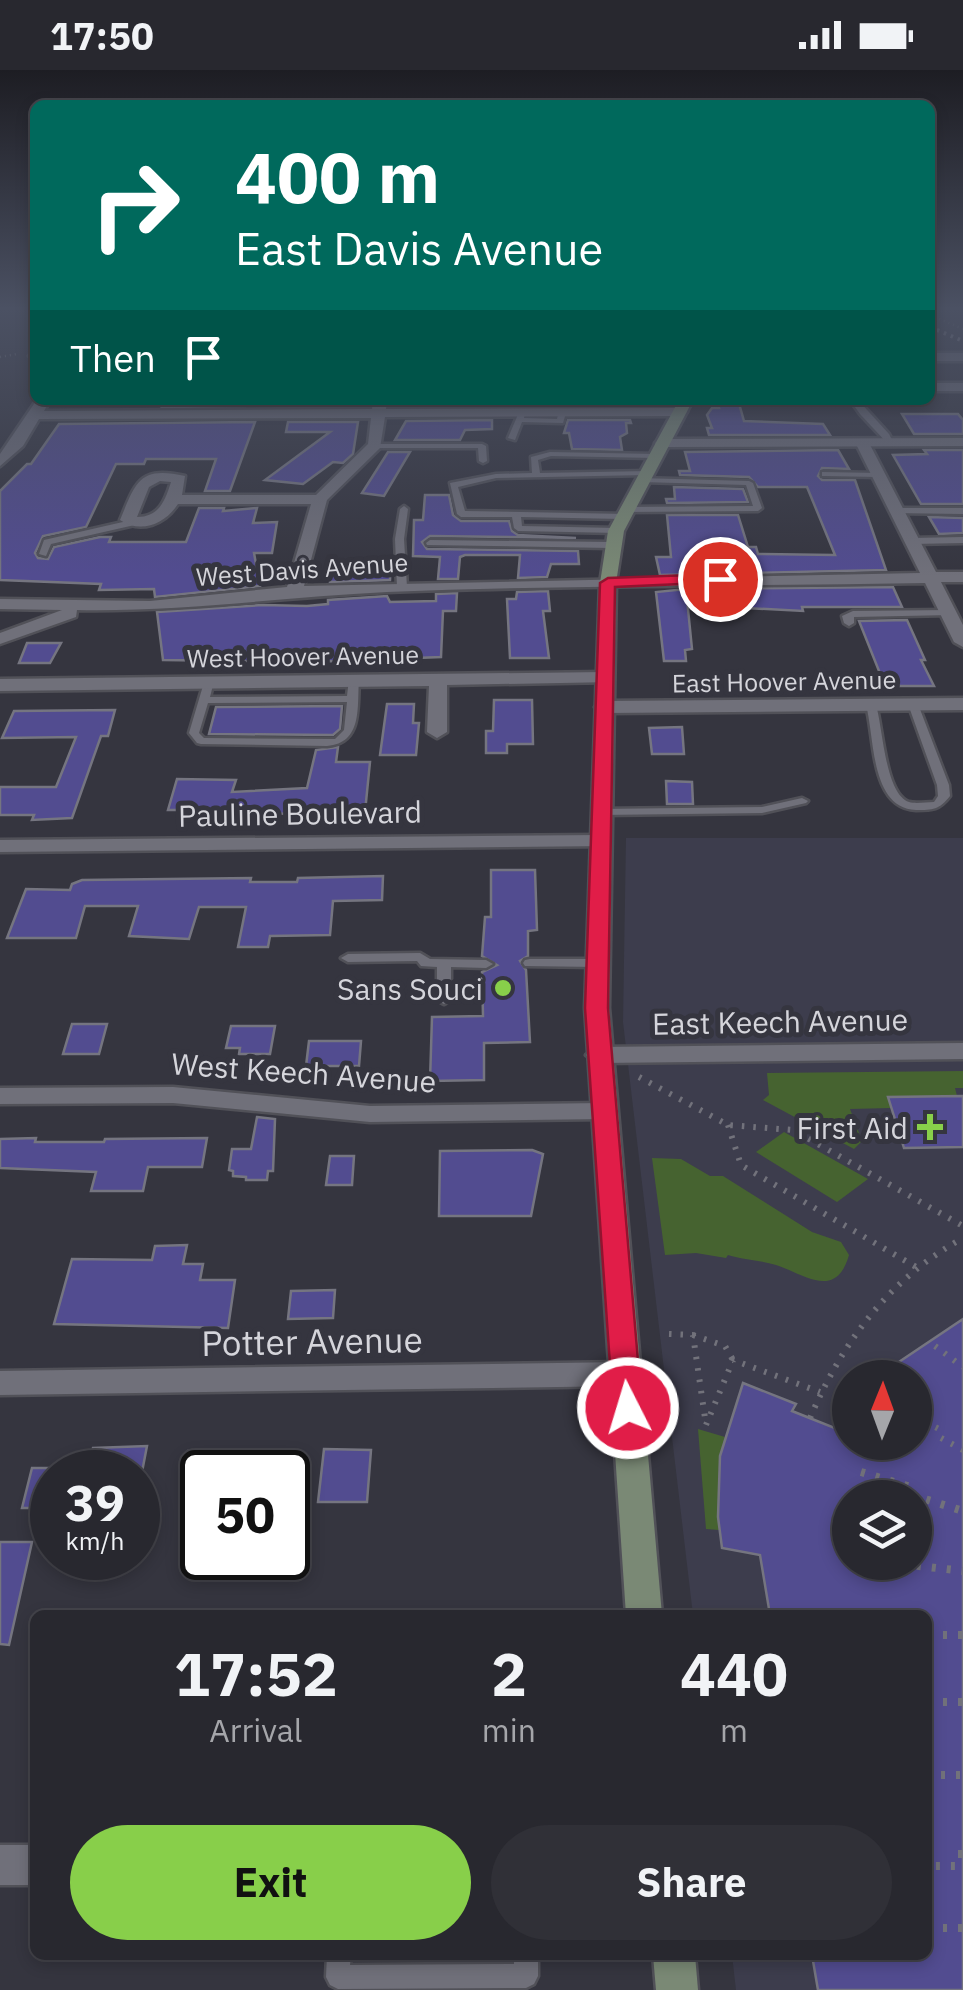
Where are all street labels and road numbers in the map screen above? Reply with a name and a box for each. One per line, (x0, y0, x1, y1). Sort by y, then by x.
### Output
street label: West Davis Avenue (195, 545, 409, 593)
street label: West Hoover Avenue (187, 637, 419, 675)
street label: East Hoover Avenue (672, 663, 896, 699)
street label: Pauline Boulevard (178, 791, 422, 835)
street label: East Keech Avenue (652, 999, 908, 1043)
street label: West Keech Avenue (170, 1043, 438, 1101)
street label: Potter Avenue (201, 1316, 423, 1366)

